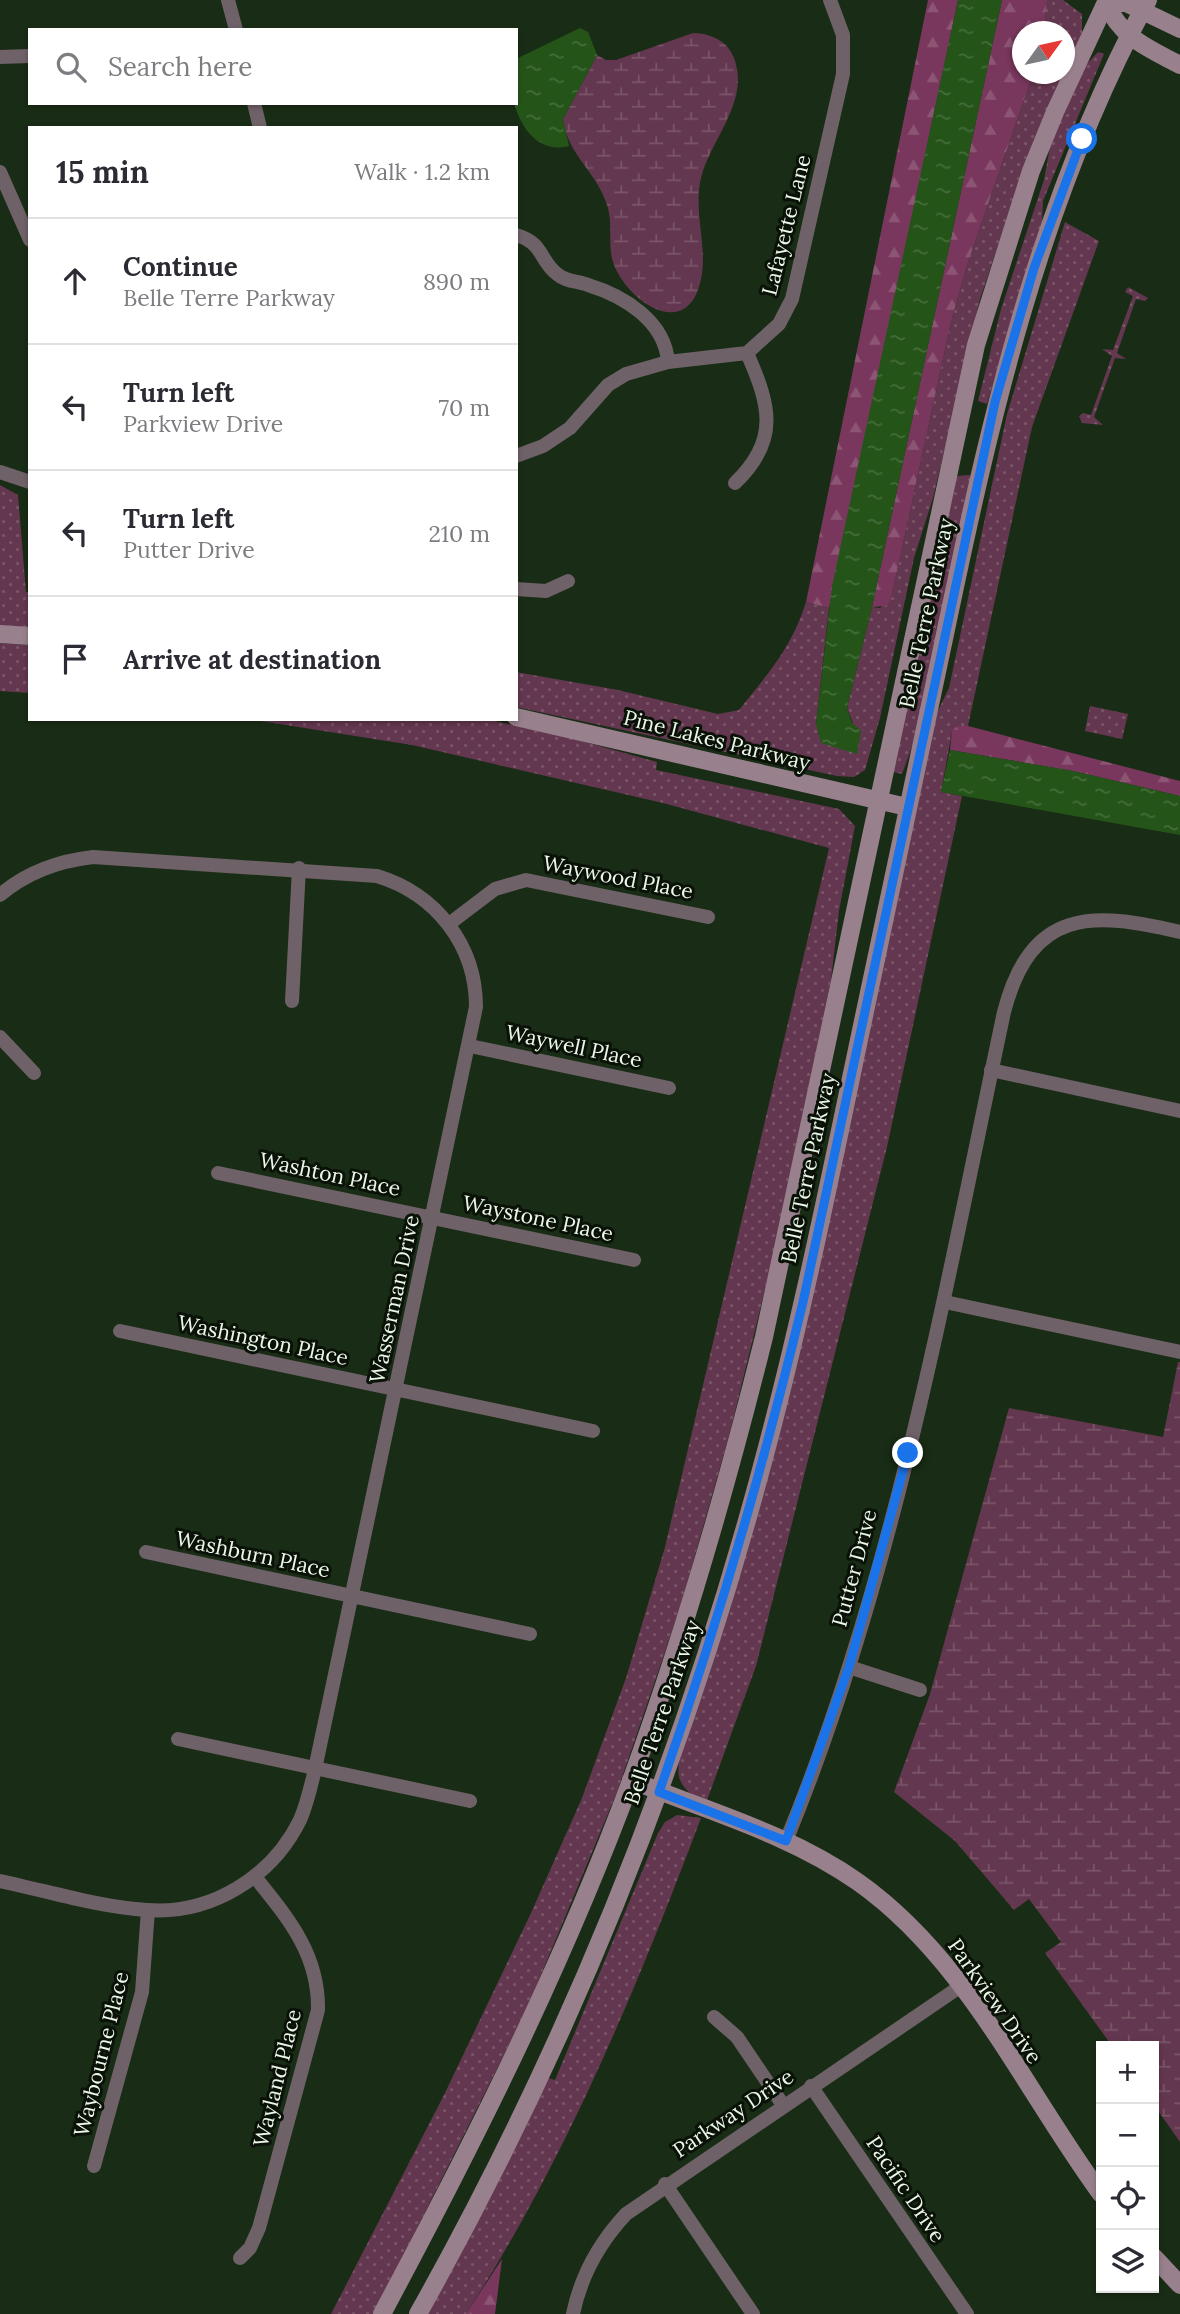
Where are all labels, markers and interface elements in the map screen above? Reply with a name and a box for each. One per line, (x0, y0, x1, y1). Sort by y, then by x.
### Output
north arrow (1012, 21, 1075, 84)
search box (28, 28, 518, 105)
icon: search (52, 48, 90, 86)
text: Search here (108, 50, 252, 83)
route start (1066, 123, 1097, 154)
street label: Lafayette Lane (755, 152, 817, 298)
text: 15 min (56, 153, 149, 191)
text: Walk · 1.2 km (354, 157, 490, 186)
text: Continue (123, 250, 238, 283)
icon: ahead (56, 262, 94, 300)
text: 890 m (423, 267, 490, 296)
text: Belle Terre Parkway (123, 283, 335, 312)
text: Turn left (123, 376, 234, 409)
icon: left (56, 388, 94, 426)
text: 70 m (439, 393, 490, 422)
text: Parkview Drive (123, 409, 283, 438)
text: Turn left (123, 502, 234, 535)
icon: left (56, 514, 94, 552)
street label: Belle Terre Parkway (893, 516, 959, 710)
text: 210 m (428, 519, 490, 548)
text: Putter Drive (123, 535, 255, 564)
icon: arrive (56, 640, 94, 678)
text: Arrive at destination (123, 643, 381, 676)
street label: Pine Lakes Parkway (621, 704, 813, 776)
street label: Waywood Place (541, 849, 695, 905)
street label: Waywell Place (504, 1018, 644, 1074)
street label: Belle Terre Parkway (775, 1071, 841, 1265)
street label: Washton Place (257, 1146, 403, 1202)
street label: Waystone Place (460, 1189, 616, 1247)
street label: Wasserman Drive (363, 1212, 425, 1386)
street label: Washington Place (175, 1309, 351, 1371)
route end (892, 1437, 923, 1468)
street label: Putter Drive (825, 1506, 883, 1630)
street label: Washburn Place (173, 1524, 333, 1584)
street label: Belle Terre Parkway (618, 1616, 706, 1808)
street label: Parkview Drive (942, 1933, 1048, 2069)
street label: Waybourne Place (67, 1969, 135, 2139)
street label: Wayland Place (247, 2006, 307, 2150)
map controls (1096, 2041, 1159, 2293)
button: + (1096, 2041, 1159, 2104)
street label: Parkway Drive (667, 2063, 799, 2163)
button: − (1096, 2104, 1159, 2167)
street label: Pacific Drive (860, 2131, 952, 2247)
button: locate (1096, 2167, 1159, 2230)
button: layers (1096, 2230, 1159, 2293)

